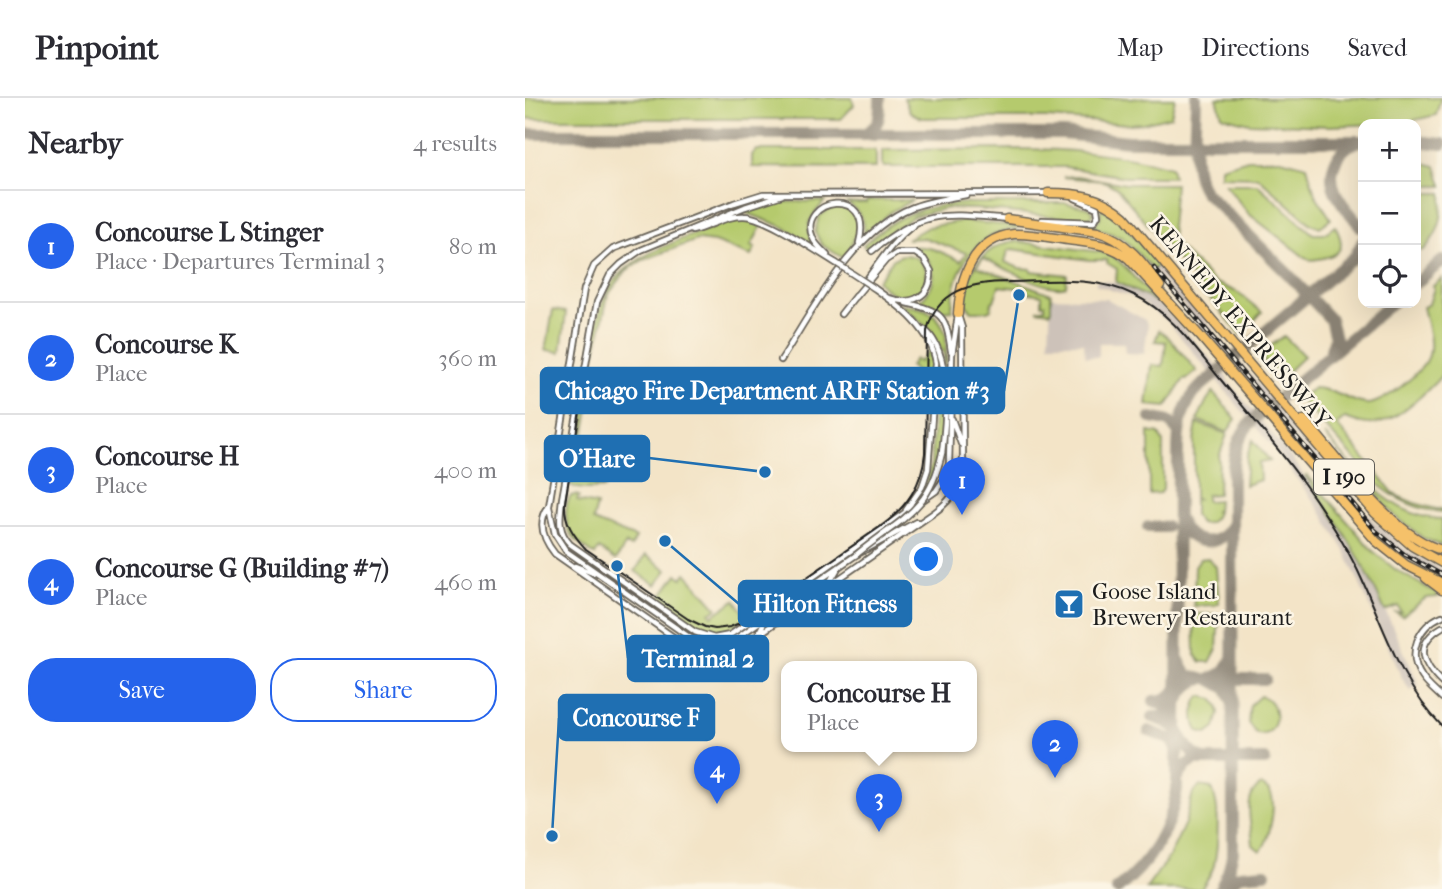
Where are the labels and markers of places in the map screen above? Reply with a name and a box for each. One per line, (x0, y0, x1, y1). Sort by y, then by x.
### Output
callout: Chicago Fire Department ARFF Station #3 (541, 368, 1004, 413)
callout: O'Hare (545, 436, 649, 481)
pin: 1 (939, 457, 985, 515)
place label: Goose Island Brewery Restaurant (1092, 578, 1293, 631)
callout: Hilton Fitness (739, 581, 911, 626)
bar icon: Goose Island Brewery Restaurant (1052, 587, 1086, 621)
callout: Terminal 2 (628, 636, 768, 681)
callout: Concourse F (559, 695, 714, 740)
pin: 2 (1032, 720, 1078, 778)
pin: 4 (694, 746, 740, 804)
pin: 3 (856, 774, 902, 832)

